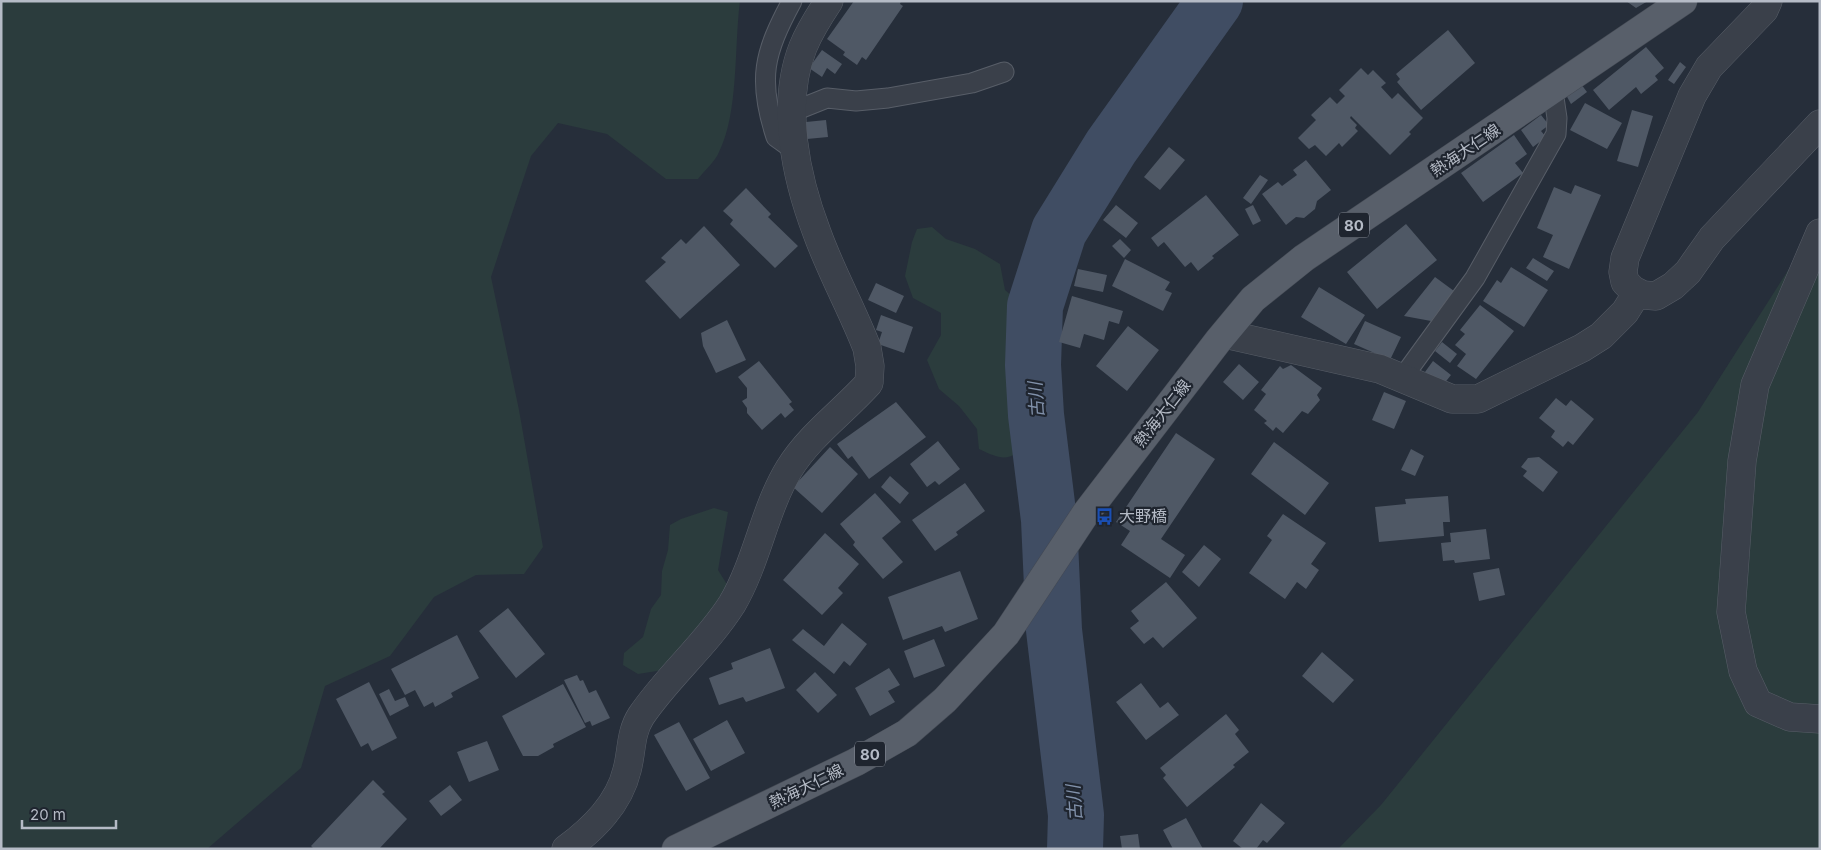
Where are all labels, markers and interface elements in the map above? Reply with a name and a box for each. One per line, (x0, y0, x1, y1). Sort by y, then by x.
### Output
street label: 熱海大仁線 (1426, 119, 1504, 181)
road number: 80 (1339, 212, 1369, 238)
street label: 熱海大仁線 (1129, 375, 1195, 451)
water label: 古川 (1024, 379, 1048, 419)
bus stop icon: 大野橋 (1095, 506, 1115, 526)
place label: 大野橋 (1119, 506, 1167, 526)
road number: 80 (855, 742, 885, 766)
street label: 熱海大仁線 (766, 759, 846, 813)
water label: 古川 (1062, 782, 1086, 822)
scale bar (22, 798, 116, 830)
text: 20 m (30, 805, 66, 824)

